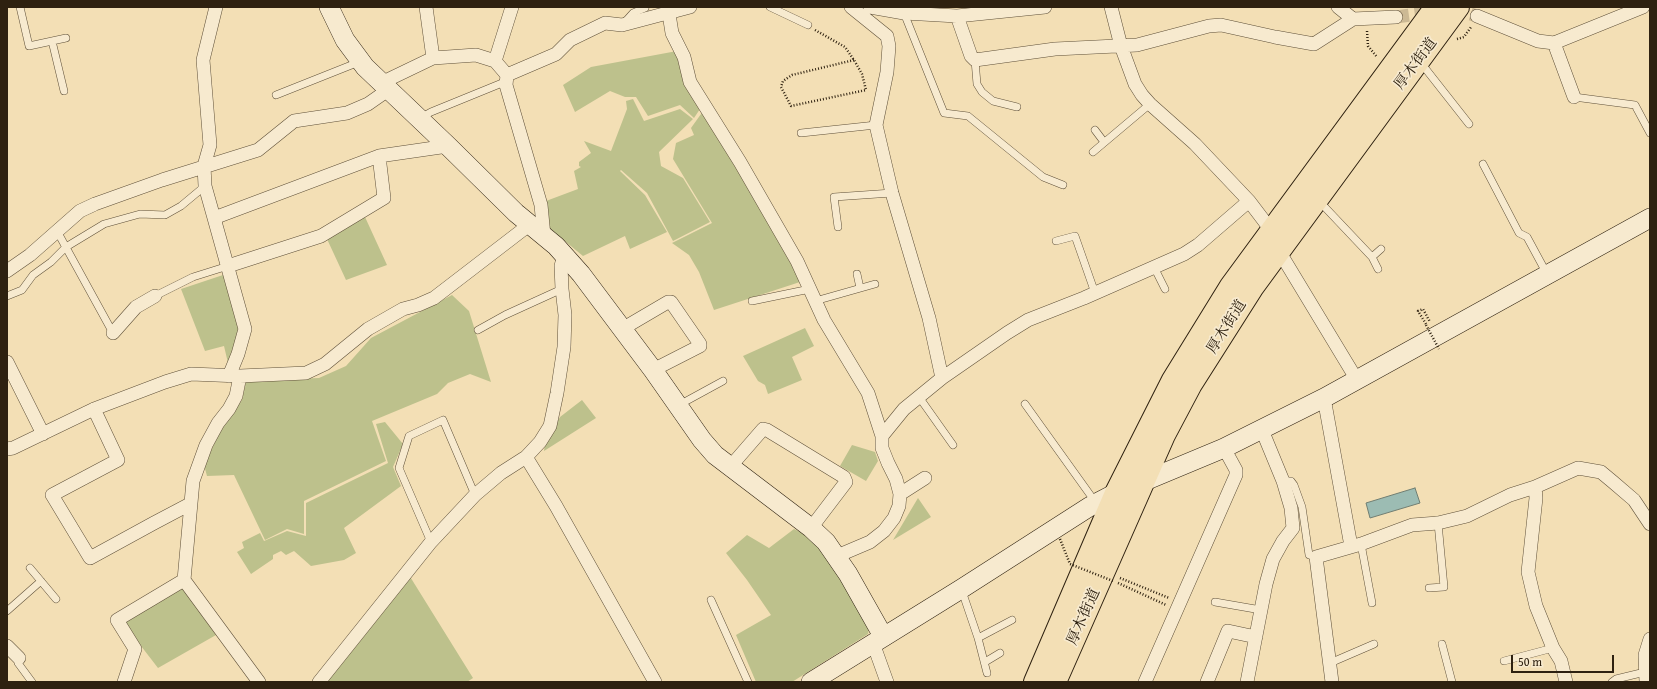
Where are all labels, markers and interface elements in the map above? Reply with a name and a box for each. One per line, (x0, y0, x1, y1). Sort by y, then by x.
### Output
street label: 厚木街道 (1391, 35, 1441, 93)
street label: 厚木街道 (1203, 297, 1251, 357)
street label: 厚木街道 (1064, 586, 1104, 648)
scale bar (1513, 647, 1616, 673)
text: 50 m (1518, 653, 1542, 670)

